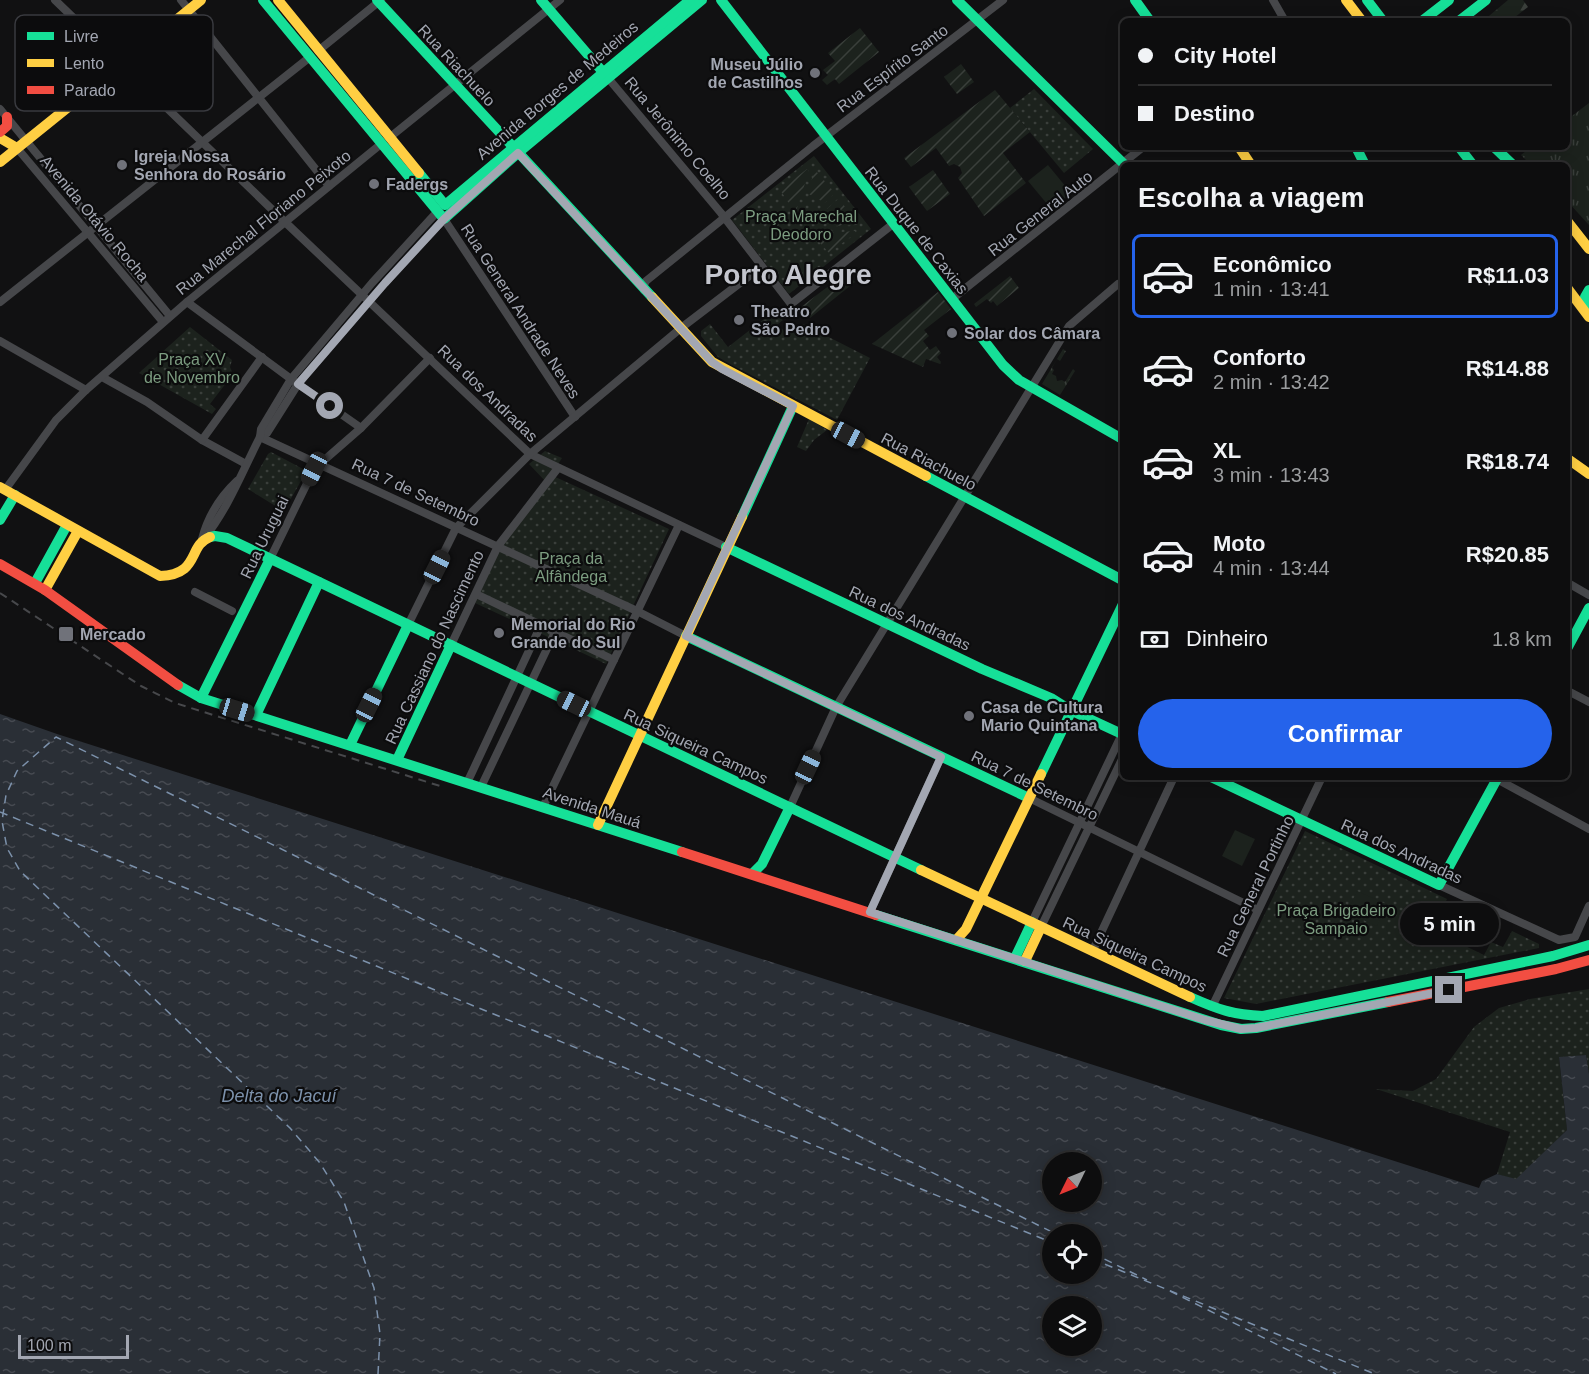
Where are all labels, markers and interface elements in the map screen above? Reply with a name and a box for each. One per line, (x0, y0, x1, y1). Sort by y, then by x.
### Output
legend (15, 15, 213, 111)
street label: Avenida Borges de Medeiros (473, 18, 641, 163)
street label: Rua Riachuelo (415, 21, 499, 110)
street label: Rua Espírito Santo (834, 21, 951, 116)
text: Livre (64, 28, 99, 45)
text: City Hotel (1174, 43, 1277, 68)
text: Lento (64, 55, 104, 72)
place label: Museu Júlio de Castilhos (708, 56, 803, 91)
marker: Museu Júlio de Castilhos (808, 66, 822, 80)
street label: Rua Jerônimo Coelho (621, 74, 734, 203)
text: Parado (64, 82, 116, 99)
text: Destino (1174, 101, 1255, 126)
street label: Rua Marechal Floriano Peixoto (173, 147, 354, 298)
place label: Igreja Nossa Senhora do Rosário (134, 148, 286, 183)
street label: Avenida Otávio Rocha (37, 152, 152, 285)
marker: Igreja Nossa Senhora do Rosário (115, 158, 129, 172)
street label: Rua Duque de Caxias (862, 163, 971, 297)
street label: Rua General Auto (985, 167, 1096, 259)
place label: Fadergs (386, 176, 448, 193)
marker: Fadergs (367, 177, 381, 191)
text: Escolha a viagem (1138, 183, 1365, 213)
park label: Praça Marechal Deodoro (745, 208, 857, 243)
street label: Rua General Andrade Neves (458, 221, 583, 402)
icon: car (1141, 249, 1195, 303)
text: Econômico (1213, 252, 1332, 277)
district label: Porto Alegre (705, 259, 872, 290)
text: R$11.03 (1467, 263, 1549, 288)
text: 1 min · 13:41 (1213, 278, 1330, 300)
place label: Theatro São Pedro (751, 303, 830, 338)
marker: Theatro São Pedro (732, 313, 746, 327)
place label: Solar dos Câmara (964, 325, 1100, 342)
marker: Solar dos Câmara (945, 326, 959, 340)
street label: Rua dos Andradas (434, 342, 541, 445)
icon: car (1141, 342, 1195, 396)
text: Conforto (1213, 345, 1306, 370)
park label: Praça XV de Novembro (144, 351, 240, 386)
text: R$14.88 (1466, 356, 1549, 381)
text: 2 min · 13:42 (1213, 371, 1330, 393)
route start (316, 392, 343, 419)
car (828, 419, 868, 451)
street label: Rua Riachuelo (878, 429, 979, 494)
icon: car (1141, 435, 1195, 489)
text: XL (1213, 438, 1241, 463)
car (298, 449, 330, 489)
text: R$18.74 (1466, 449, 1549, 474)
street label: Rua 7 de Setembro (349, 455, 482, 530)
text: 3 min · 13:43 (1213, 464, 1330, 486)
street label: Rua Uruguai (237, 493, 292, 581)
icon: car (1141, 528, 1195, 582)
text: Moto (1213, 531, 1266, 556)
text: R$20.85 (1466, 542, 1549, 567)
car (421, 547, 453, 587)
street label: Rua Cassiano do Nascimento (382, 548, 487, 747)
park label: Praça da Alfândega (535, 550, 607, 585)
text: 4 min · 13:44 (1213, 557, 1330, 579)
street label: Rua dos Andradas (847, 583, 973, 654)
place label: Memorial do Rio Grande do Sul (511, 616, 636, 651)
icon: cash (1138, 623, 1171, 656)
marker: Mercado (57, 625, 75, 643)
place label: Mercado (80, 626, 146, 643)
marker: Memorial do Rio Grande do Sul (492, 626, 506, 640)
text: Dinheiro (1186, 626, 1268, 651)
text: 1.8 km (1492, 628, 1552, 650)
car (353, 685, 385, 725)
car (554, 688, 594, 720)
car (217, 696, 257, 724)
place label: Casa de Cultura Mario Quintana (981, 699, 1103, 734)
button: Confirmar (1138, 699, 1552, 768)
street label: Rua Siqueira Campos (621, 706, 770, 787)
marker: Casa de Cultura Mario Quintana (962, 709, 976, 723)
car (792, 747, 824, 787)
street label: Rua 7 de Setembro (969, 747, 1101, 824)
street label: Avenida Mauá (541, 784, 643, 831)
street label: Rua General Portinho (1214, 813, 1297, 959)
street label: Rua dos Andradas (1339, 816, 1465, 887)
park label: Praça Brigadeiro Sampaio (1276, 902, 1396, 937)
callout: 5 min (1400, 903, 1498, 945)
text: 5 min (1423, 913, 1476, 935)
street label: Rua Siqueira Campos (1060, 914, 1209, 995)
route end (1435, 976, 1462, 1003)
water label: Delta do Jacuí (221, 1086, 339, 1106)
north arrow (1042, 1152, 1102, 1212)
map controls (1042, 1152, 1102, 1356)
button: locate (1042, 1224, 1102, 1284)
button: layers (1042, 1296, 1102, 1356)
scale bar (18, 1332, 129, 1360)
text: 100 m (27, 1337, 71, 1354)

